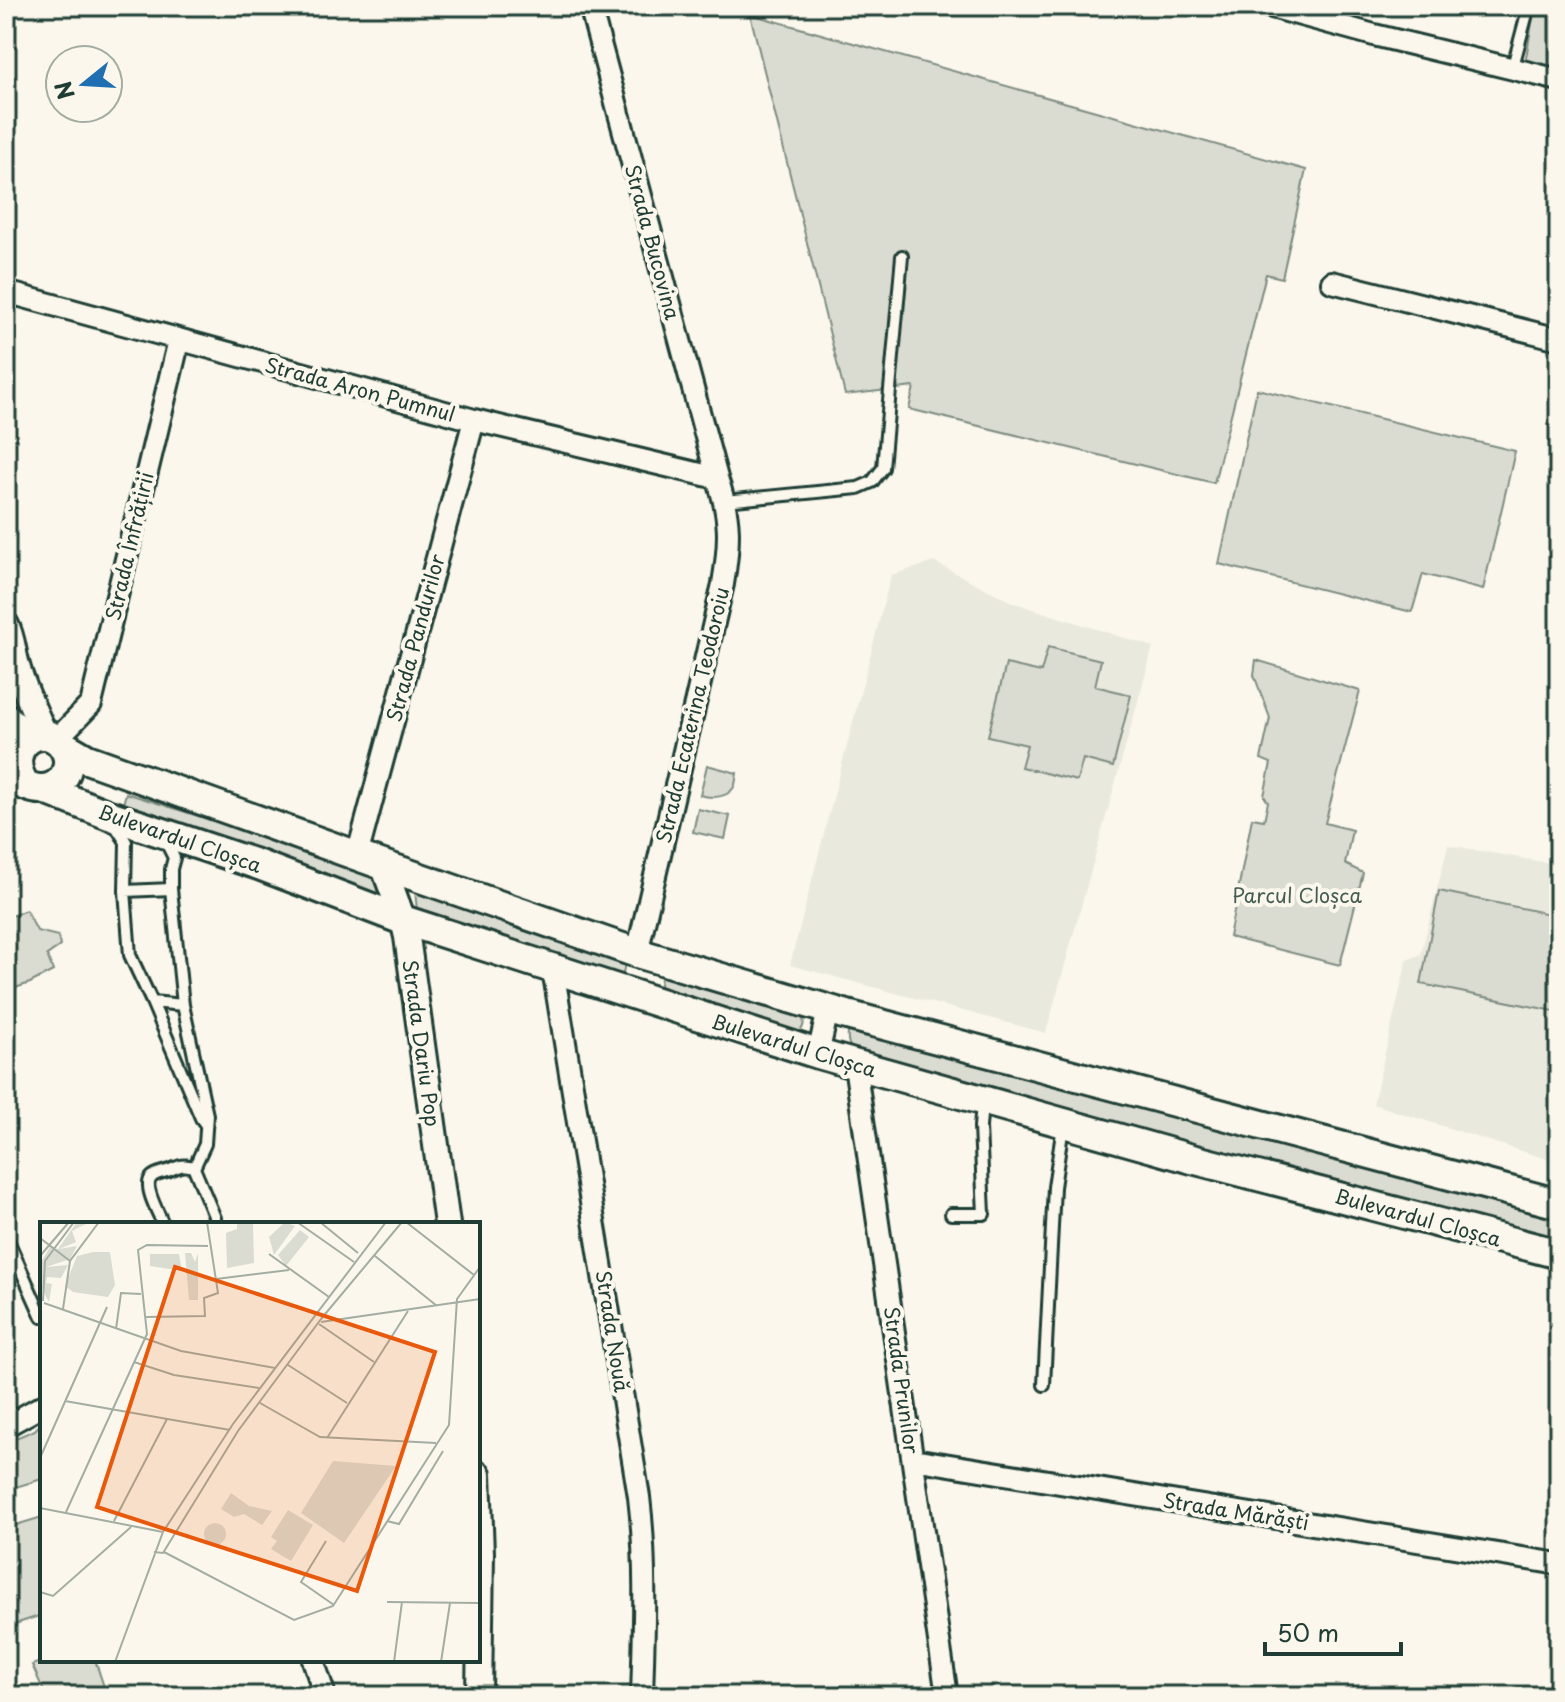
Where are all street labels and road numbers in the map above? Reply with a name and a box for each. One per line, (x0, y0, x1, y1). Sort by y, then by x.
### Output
street label: Strada Bucovina (618, 161, 688, 323)
street label: Strada Aron Pumnul (262, 349, 458, 429)
street label: Strada Înfrățirii (97, 469, 161, 623)
street label: Strada Pandurilor (378, 550, 452, 725)
street label: Strada Ecaterina Teodoroiu (648, 584, 736, 846)
street label: Bulevardul Cloșca (94, 796, 266, 880)
street label: Strada Dariu Pop (395, 958, 449, 1128)
street label: Bulevardul Cloșca (708, 1006, 881, 1085)
street label: Bulevardul Cloșca (1332, 1180, 1505, 1254)
street label: Strada Nouă (589, 1268, 638, 1395)
street label: Strada Prunilor (877, 1304, 927, 1456)
street label: Strada Mărăști (1161, 1485, 1311, 1537)

